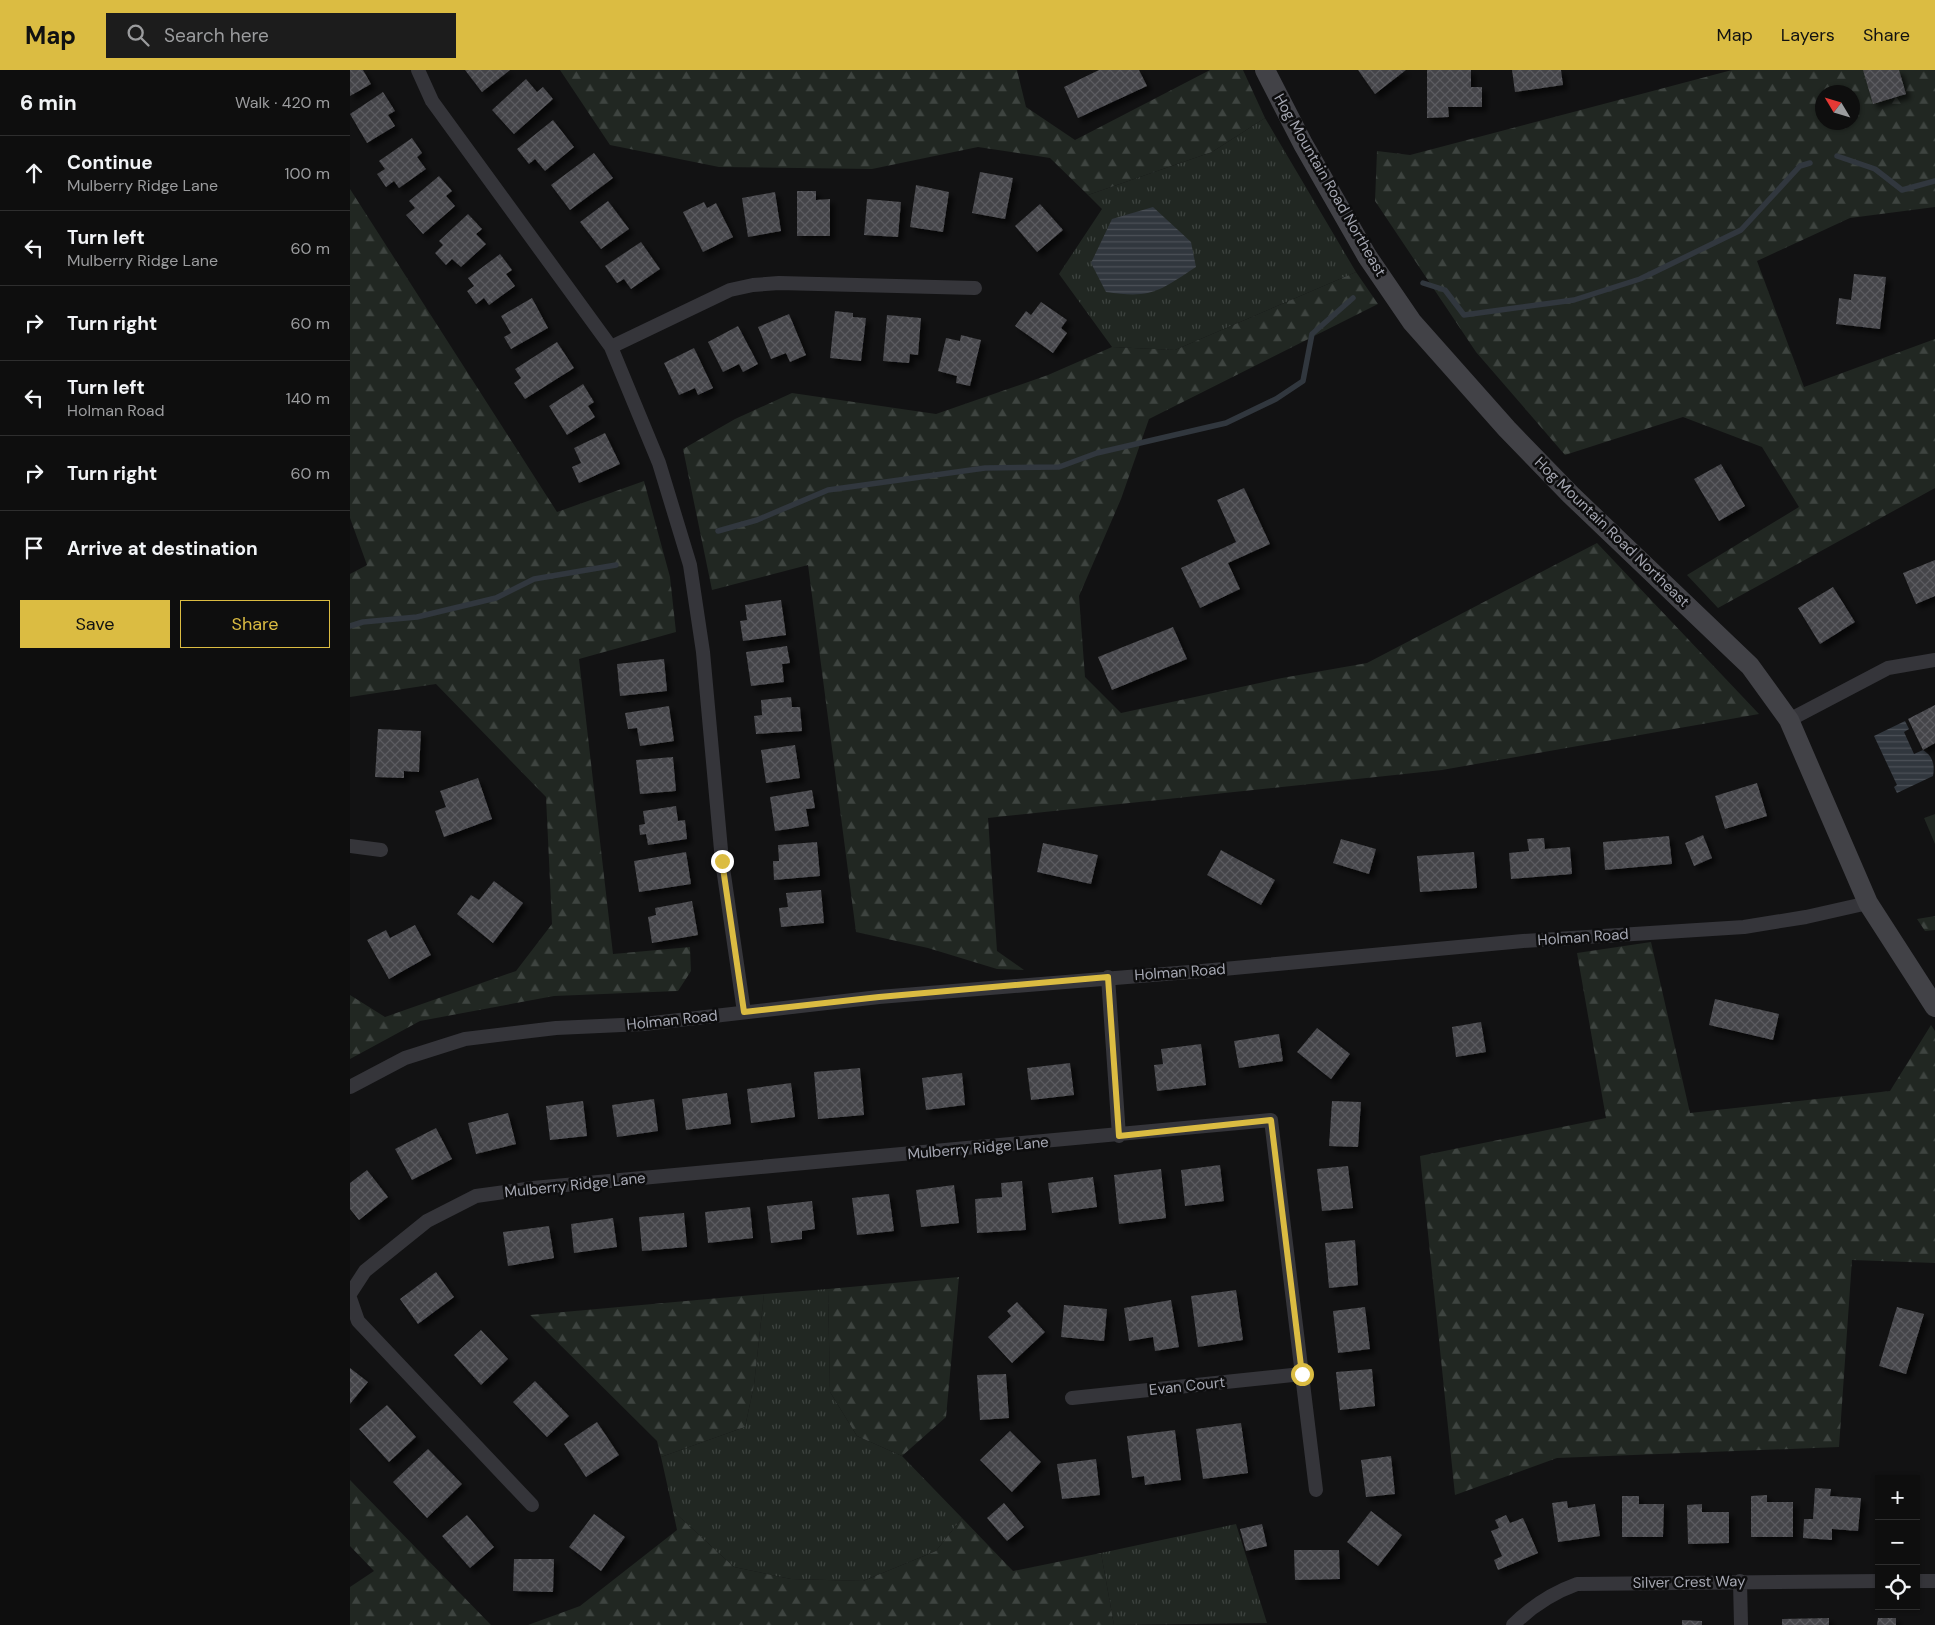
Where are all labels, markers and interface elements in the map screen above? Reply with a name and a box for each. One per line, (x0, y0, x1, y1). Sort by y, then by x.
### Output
search box (106, 13, 456, 58)
text: Map (25, 20, 76, 51)
icon: search (124, 21, 152, 49)
text: Search here (164, 23, 269, 48)
text: Map (1717, 23, 1753, 47)
text: Layers (1781, 23, 1835, 47)
text: Share (1863, 23, 1910, 47)
north arrow (1815, 85, 1860, 130)
text: 6 min (20, 89, 77, 117)
street label: Hog Mountain Road Northeast (1269, 90, 1391, 280)
text: Walk · 420 m (235, 92, 330, 113)
text: Continue (67, 150, 153, 175)
icon: ahead (20, 159, 48, 187)
text: 100 m (285, 163, 330, 184)
text: Mulberry Ridge Lane (67, 175, 218, 196)
text: Turn left (67, 225, 145, 250)
icon: left (20, 234, 48, 262)
text: 60 m (290, 238, 330, 259)
text: Mulberry Ridge Lane (67, 250, 218, 271)
icon: right (20, 309, 48, 337)
text: Turn right (67, 311, 157, 336)
text: 60 m (290, 313, 330, 334)
text: Turn left (67, 375, 145, 400)
icon: left (20, 384, 48, 412)
text: 140 m (286, 388, 330, 409)
text: Holman Road (67, 400, 165, 421)
street label: Hog Mountain Road Northeast (1530, 453, 1694, 612)
icon: right (20, 459, 48, 487)
text: Turn right (67, 461, 157, 486)
text: 60 m (290, 463, 330, 484)
icon: arrive (20, 534, 48, 562)
text: Arrive at destination (67, 536, 258, 561)
button: Save (20, 600, 170, 648)
button: Share (180, 600, 330, 648)
route end (711, 850, 734, 873)
street label: Holman Road (1537, 924, 1629, 950)
street label: Holman Road (1134, 959, 1226, 985)
street label: Holman Road (625, 1005, 719, 1035)
street label: Mulberry Ridge Lane (907, 1132, 1049, 1164)
street label: Mulberry Ridge Lane (504, 1168, 646, 1202)
route start (1291, 1363, 1314, 1386)
street label: Evan Court (1148, 1372, 1226, 1400)
map controls (1875, 1475, 1920, 1610)
button: + (1875, 1475, 1920, 1520)
button: − (1875, 1520, 1920, 1565)
button: locate (1875, 1565, 1920, 1610)
street label: Silver Crest Way (1632, 1571, 1746, 1593)

